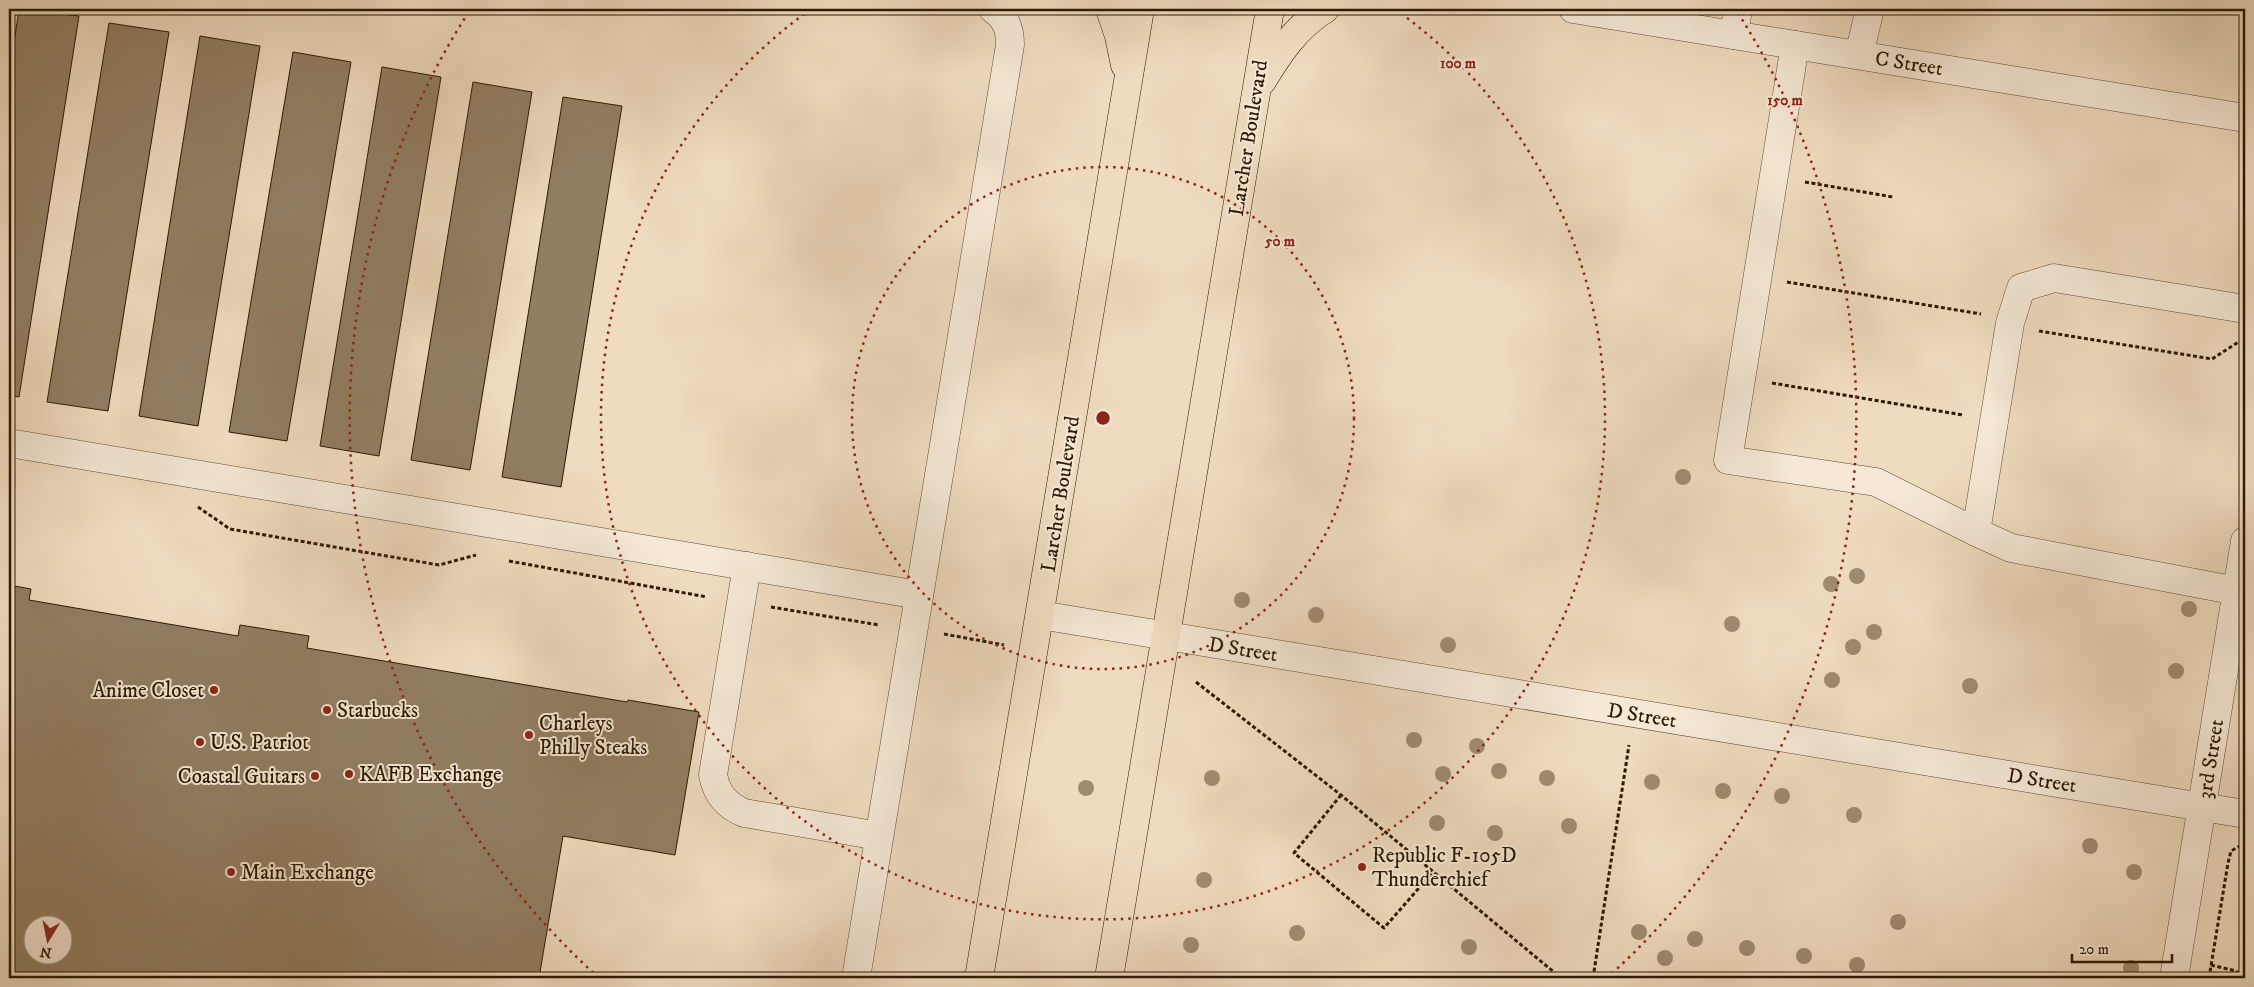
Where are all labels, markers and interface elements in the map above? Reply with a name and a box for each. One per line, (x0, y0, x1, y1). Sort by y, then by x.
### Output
street label: C Street (1873, 46, 1945, 82)
text: 100 m (1440, 54, 1477, 73)
street label: Larcher Boulevard (1224, 58, 1274, 218)
text: 150 m (1767, 91, 1803, 110)
text: 50 m (1264, 232, 1296, 251)
centre of rings (1094, 409, 1112, 427)
street label: Larcher Boulevard (1036, 414, 1086, 574)
street label: D Street (1206, 632, 1280, 668)
place label: Anime Closet (92, 678, 204, 704)
marker: Anime Closet (208, 684, 220, 696)
place label: Starbucks (337, 698, 418, 724)
street label: D Street (1605, 698, 1679, 734)
marker: Starbucks (321, 704, 333, 716)
place label: Charleys Philly Steaks (539, 711, 647, 761)
street label: 3rd Street (2192, 717, 2230, 801)
marker: Charleys Philly Steaks (523, 729, 535, 741)
place label: U.S. Patriot (210, 730, 309, 756)
marker: U.S. Patriot (194, 736, 206, 748)
place label: KAFB Exchange (359, 762, 502, 788)
street label: D Street (2005, 763, 2079, 799)
place label: Coastal Guitars (178, 764, 305, 790)
marker: KAFB Exchange (343, 768, 355, 780)
marker: Coastal Guitars (309, 770, 321, 782)
place label: Republic F-105D Thunderchief (1372, 843, 1517, 893)
place label: Main Exchange (241, 860, 374, 886)
marker: Republic F-105D Thunderchief (1356, 861, 1368, 873)
marker: Main Exchange (225, 866, 237, 878)
north arrow (22, 914, 72, 964)
scale bar (2072, 932, 2172, 964)
text: 20 m (2079, 940, 2109, 959)
text: N (38, 942, 53, 962)

